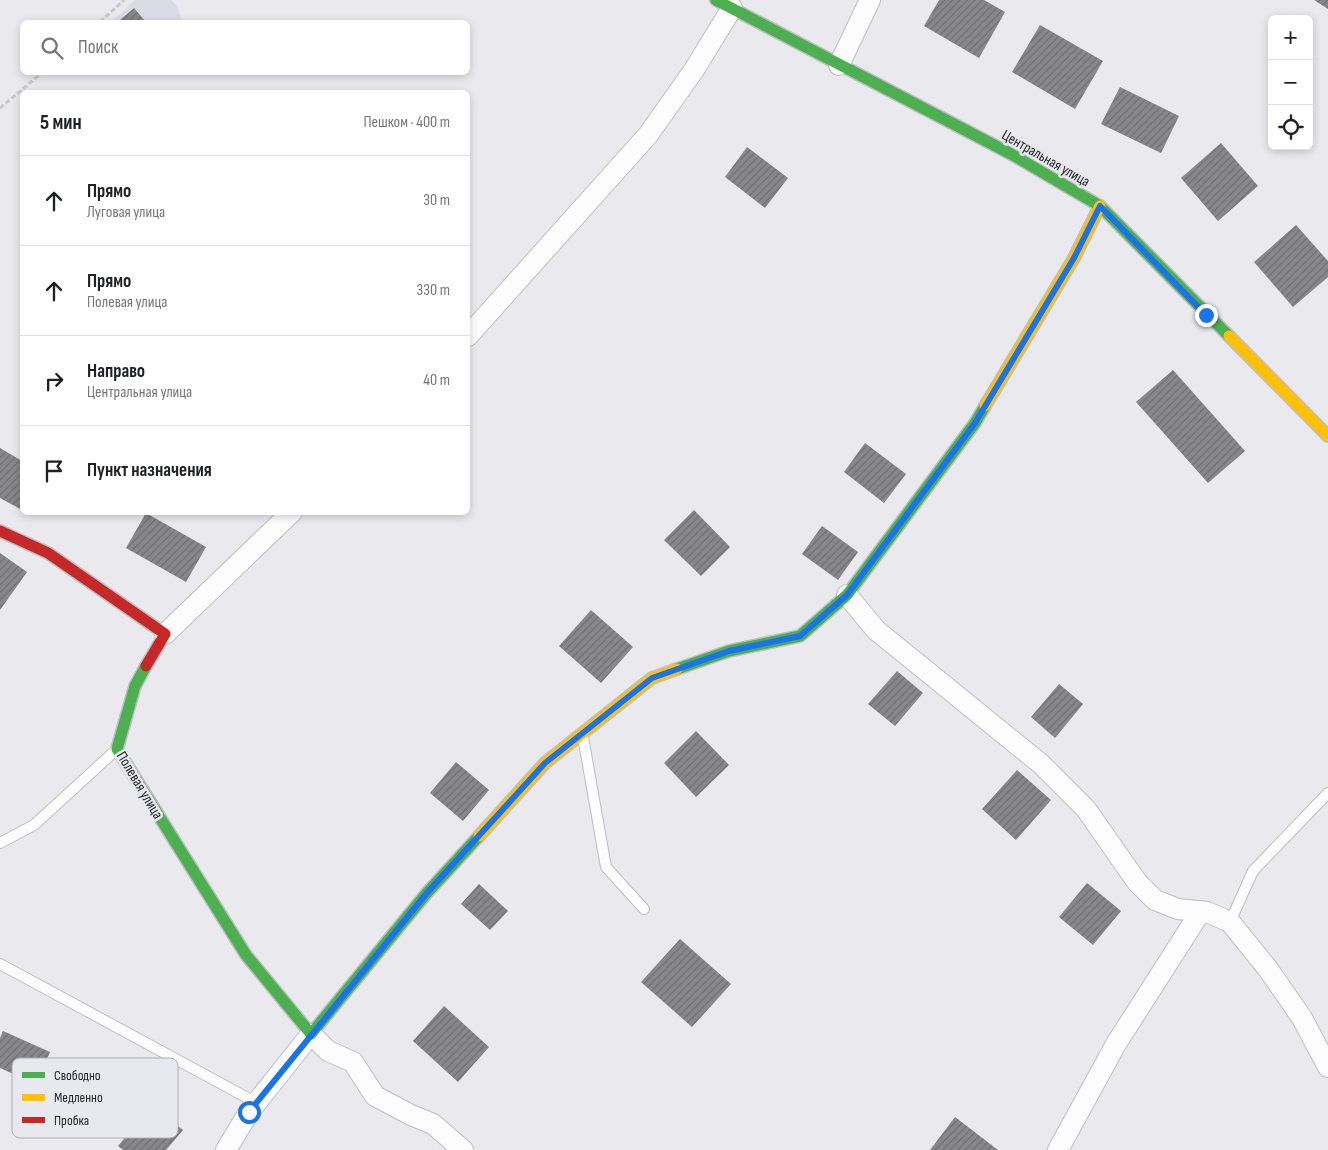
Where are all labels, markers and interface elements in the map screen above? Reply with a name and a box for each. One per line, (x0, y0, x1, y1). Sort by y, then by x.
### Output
map controls (1268, 15, 1313, 150)
button: + (1268, 15, 1313, 60)
search box (20, 20, 470, 75)
icon: search (38, 34, 66, 62)
text: Поиск (78, 36, 118, 59)
button: − (1268, 60, 1313, 105)
button: locate (1268, 105, 1313, 150)
text: 5 мин (40, 110, 82, 135)
text: Пешком · 400 m (363, 113, 450, 132)
street label: Центральная улица (998, 126, 1093, 191)
text: Прямо (87, 180, 131, 203)
icon: ahead (40, 187, 68, 215)
text: 30 m (423, 191, 450, 210)
text: Луговая улица (87, 203, 165, 222)
text: Прямо (87, 270, 131, 293)
icon: ahead (40, 277, 68, 305)
text: 330 m (417, 281, 450, 300)
text: Полевая улица (87, 293, 167, 312)
route end (1195, 304, 1218, 327)
text: Направо (87, 360, 145, 383)
icon: right (40, 367, 68, 395)
text: 40 m (423, 371, 450, 390)
text: Центральная улица (87, 383, 192, 402)
icon: arrive (40, 457, 68, 485)
text: Пункт назначения (87, 459, 212, 482)
street label: Полевая улица (112, 748, 167, 823)
legend (12, 1058, 178, 1138)
text: Свободно (54, 1067, 101, 1084)
text: Медленно (54, 1089, 103, 1106)
route start (238, 1101, 261, 1124)
text: Пробка (54, 1112, 89, 1129)

